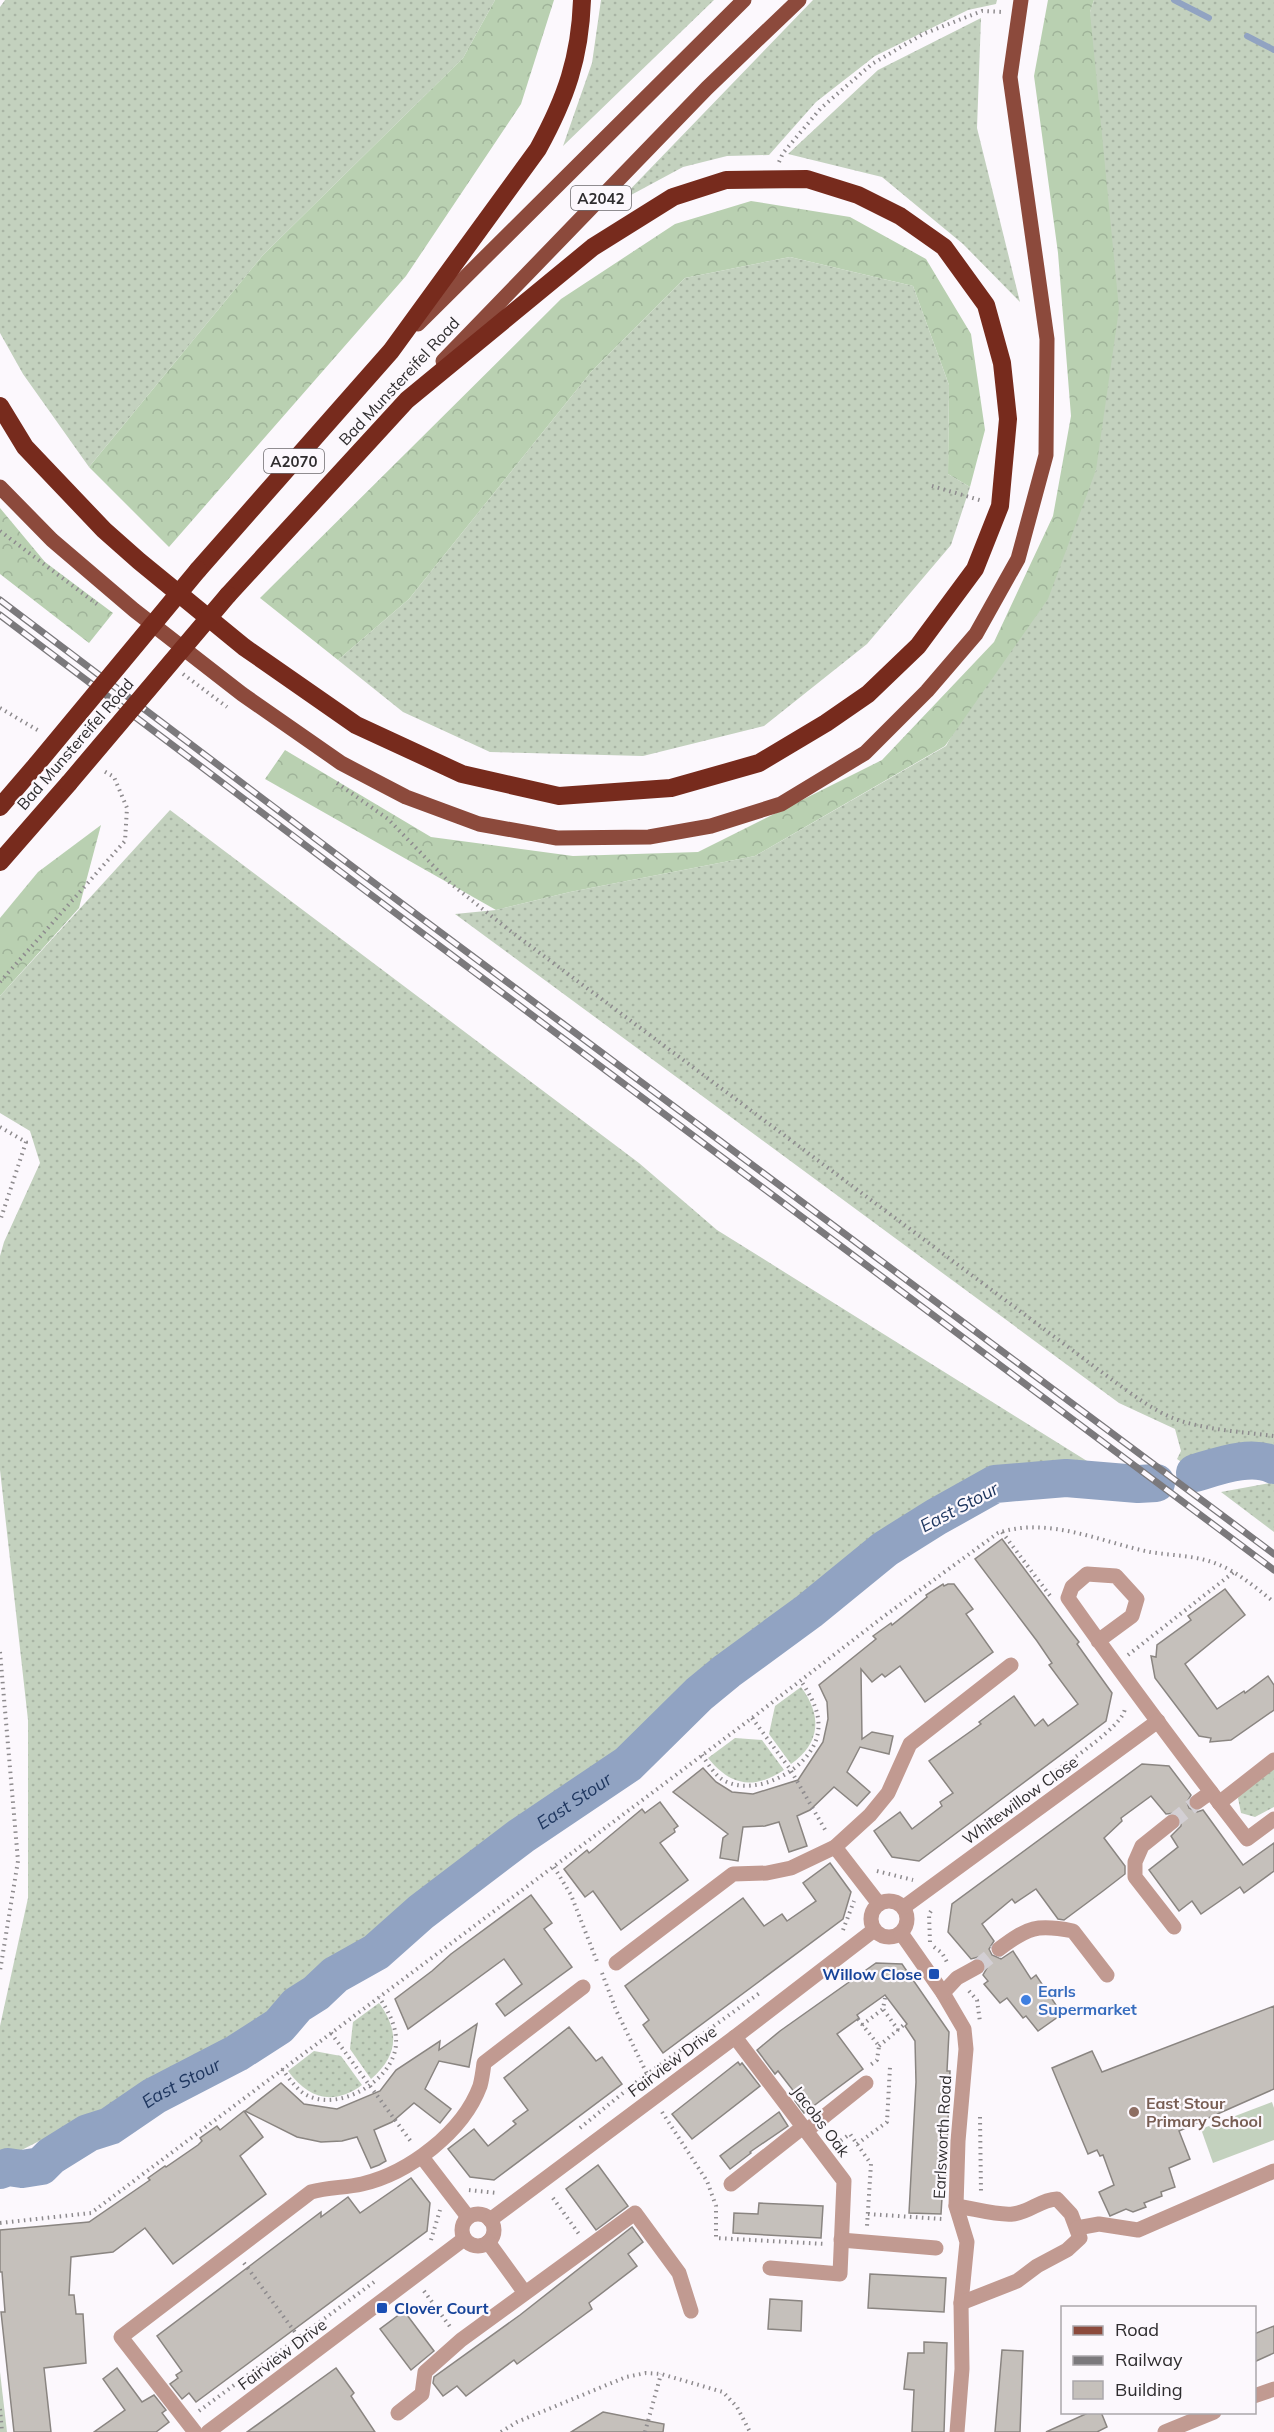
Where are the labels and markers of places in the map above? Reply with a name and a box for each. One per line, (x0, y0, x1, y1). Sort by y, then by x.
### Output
place label: Willow Close (822, 1964, 922, 1984)
marker: Willow Close (927, 1967, 941, 1981)
place label: Earls Supermarket (1038, 1981, 1137, 2019)
marker: Earls Supermarket (1019, 1993, 1033, 2007)
place label: East Stour Primary School (1146, 2093, 1262, 2131)
marker: East Stour Primary School (1127, 2105, 1141, 2119)
place label: Clover Court (394, 2298, 489, 2318)
marker: Clover Court (375, 2301, 389, 2315)

